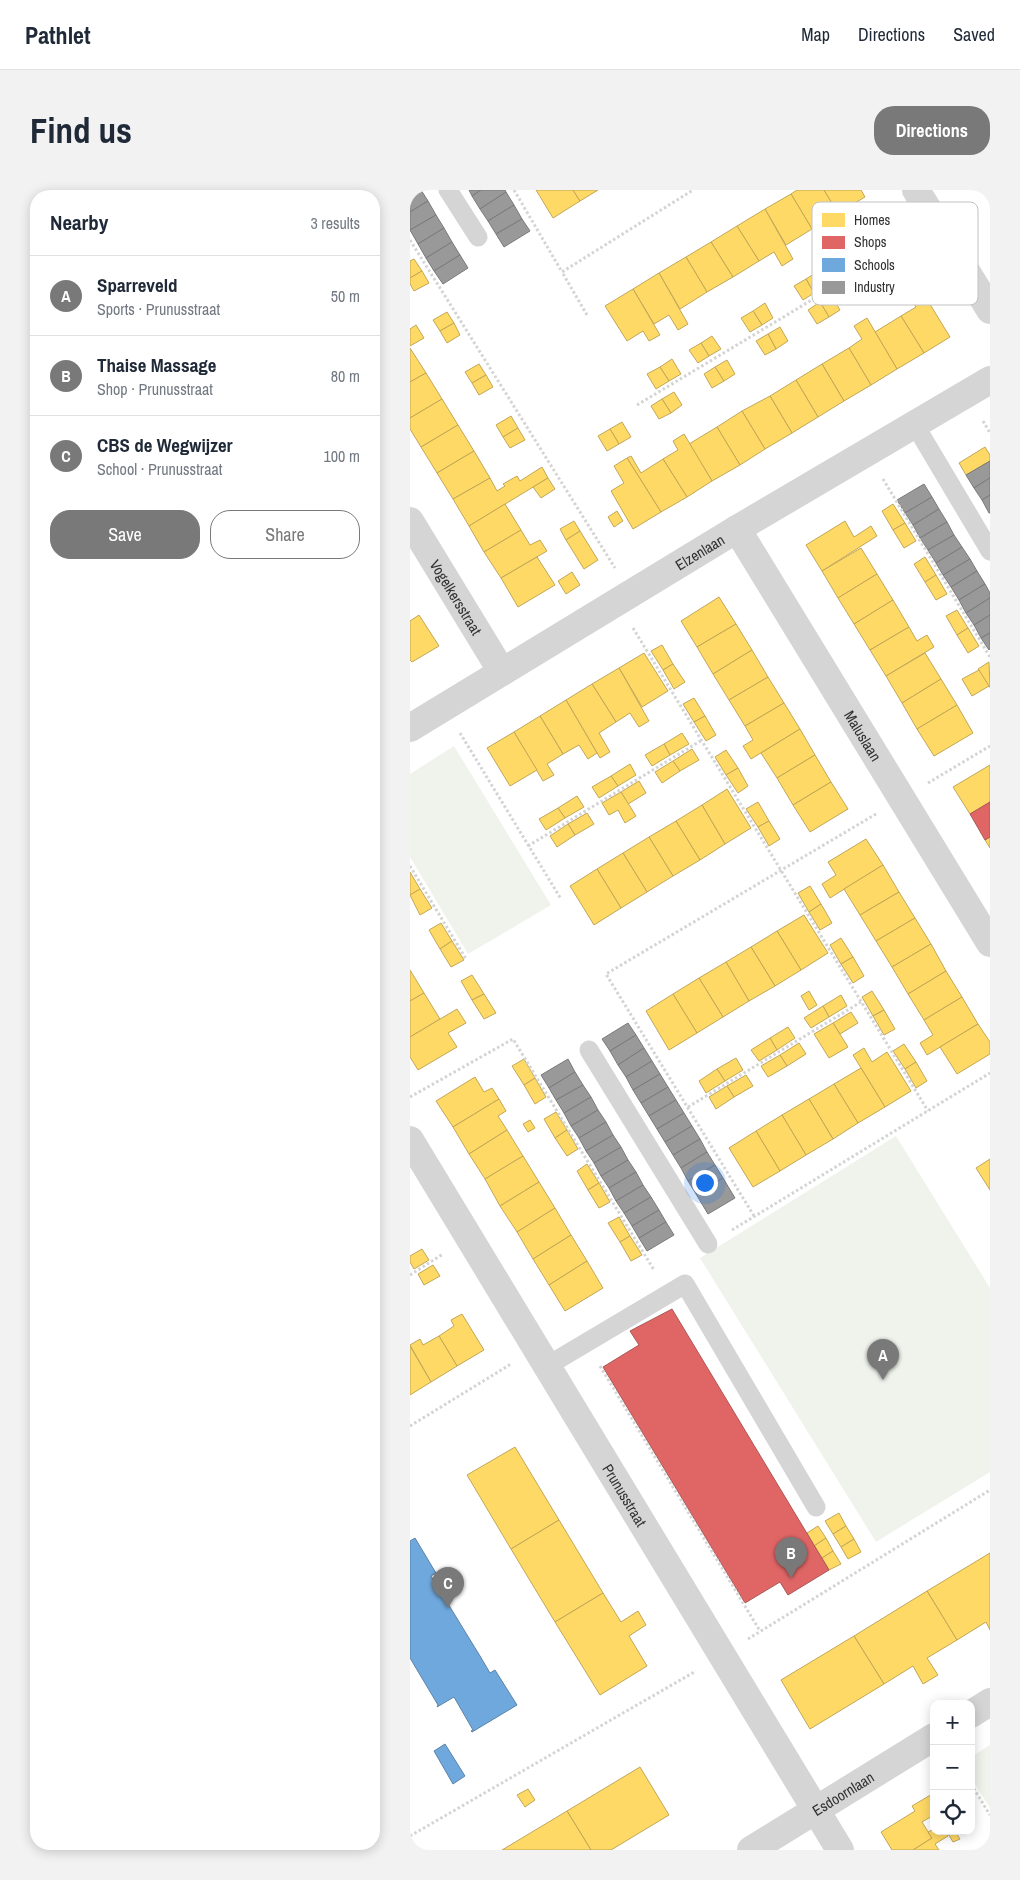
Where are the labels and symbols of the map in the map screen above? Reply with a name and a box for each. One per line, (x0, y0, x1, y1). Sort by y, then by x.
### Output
legend (812, 202, 978, 305)
text: Homes (854, 211, 891, 229)
text: Shops (854, 233, 887, 251)
text: Schools (854, 256, 895, 274)
text: Industry (854, 278, 895, 296)
street label: Elzenlaan (671, 529, 728, 575)
street label: Vogelkersstraat (425, 555, 488, 639)
street label: Maluslaan (840, 706, 887, 765)
your location (692, 1170, 718, 1196)
pin: A (867, 1339, 899, 1380)
street label: Prunusstraat (598, 1460, 652, 1531)
pin: B (775, 1537, 807, 1578)
pin: C (432, 1567, 464, 1608)
street label: Esdoornlaan (808, 1766, 878, 1820)

